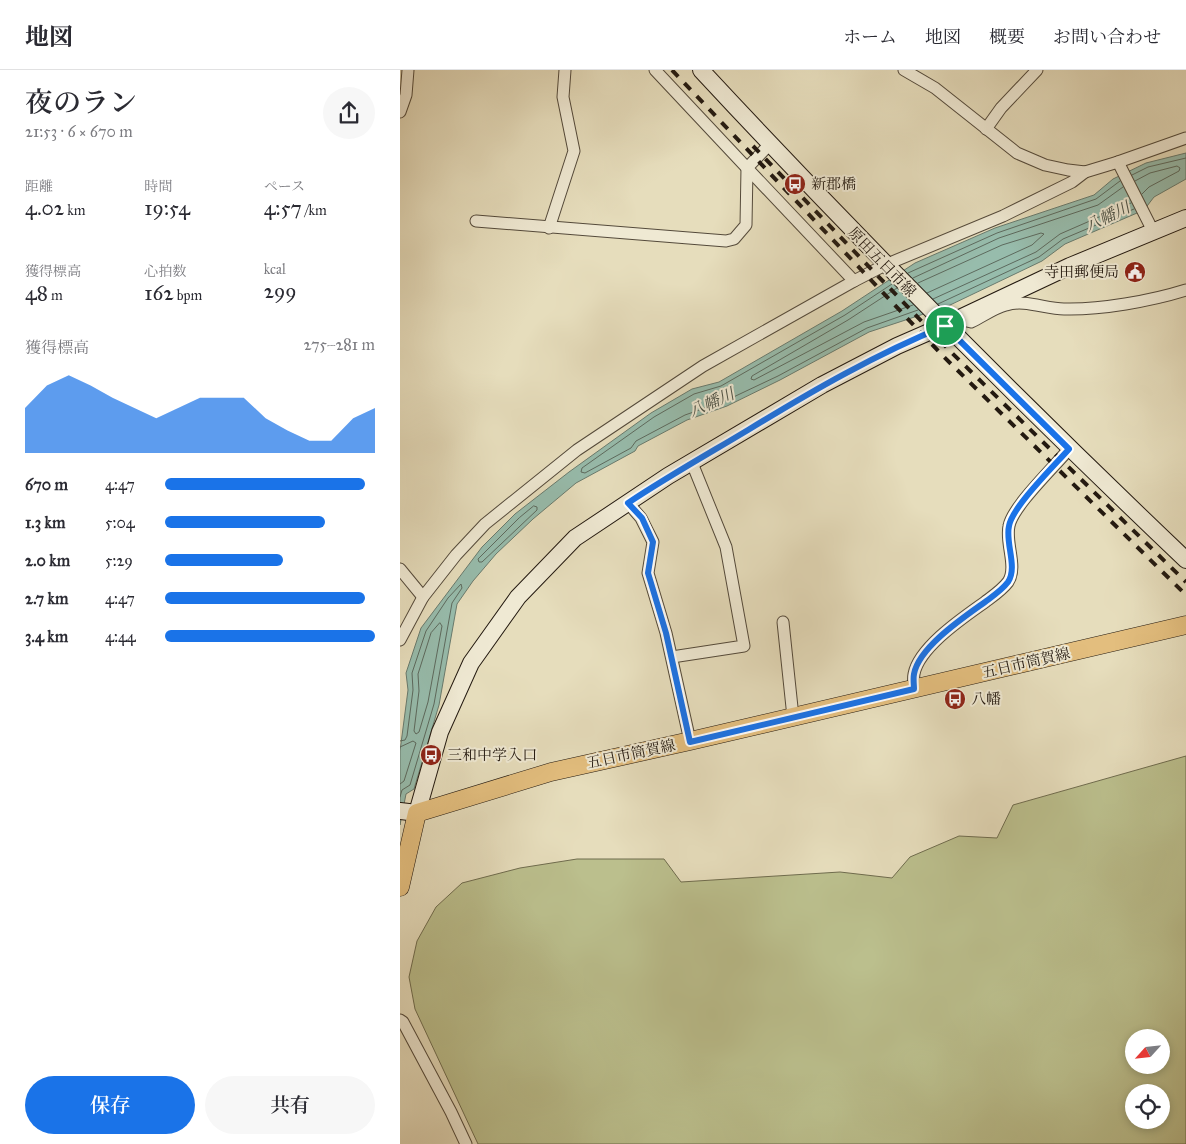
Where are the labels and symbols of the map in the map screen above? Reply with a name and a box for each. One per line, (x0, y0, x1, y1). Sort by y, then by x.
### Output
bus stop icon: 新郡橋 (783, 172, 807, 196)
place label: 新郡橋 (811, 175, 856, 193)
water label: 八幡川 (1081, 197, 1135, 236)
street label: 原田五日市線 (844, 223, 920, 301)
public building icon: 寺田郵便局 (1123, 260, 1147, 284)
place label: 寺田郵便局 (1044, 263, 1119, 281)
pin (924, 305, 966, 347)
water label: 八幡川 (685, 383, 739, 421)
street label: 五日市筒賀線 (980, 644, 1072, 682)
bus stop icon: 八幡 (943, 687, 967, 711)
place label: 八幡 (971, 690, 1001, 708)
street label: 五日市筒賀線 (585, 736, 677, 772)
bus stop icon: 三和中学入口 (419, 743, 443, 767)
place label: 三和中学入口 (447, 746, 537, 764)
north arrow (1125, 1029, 1170, 1074)

